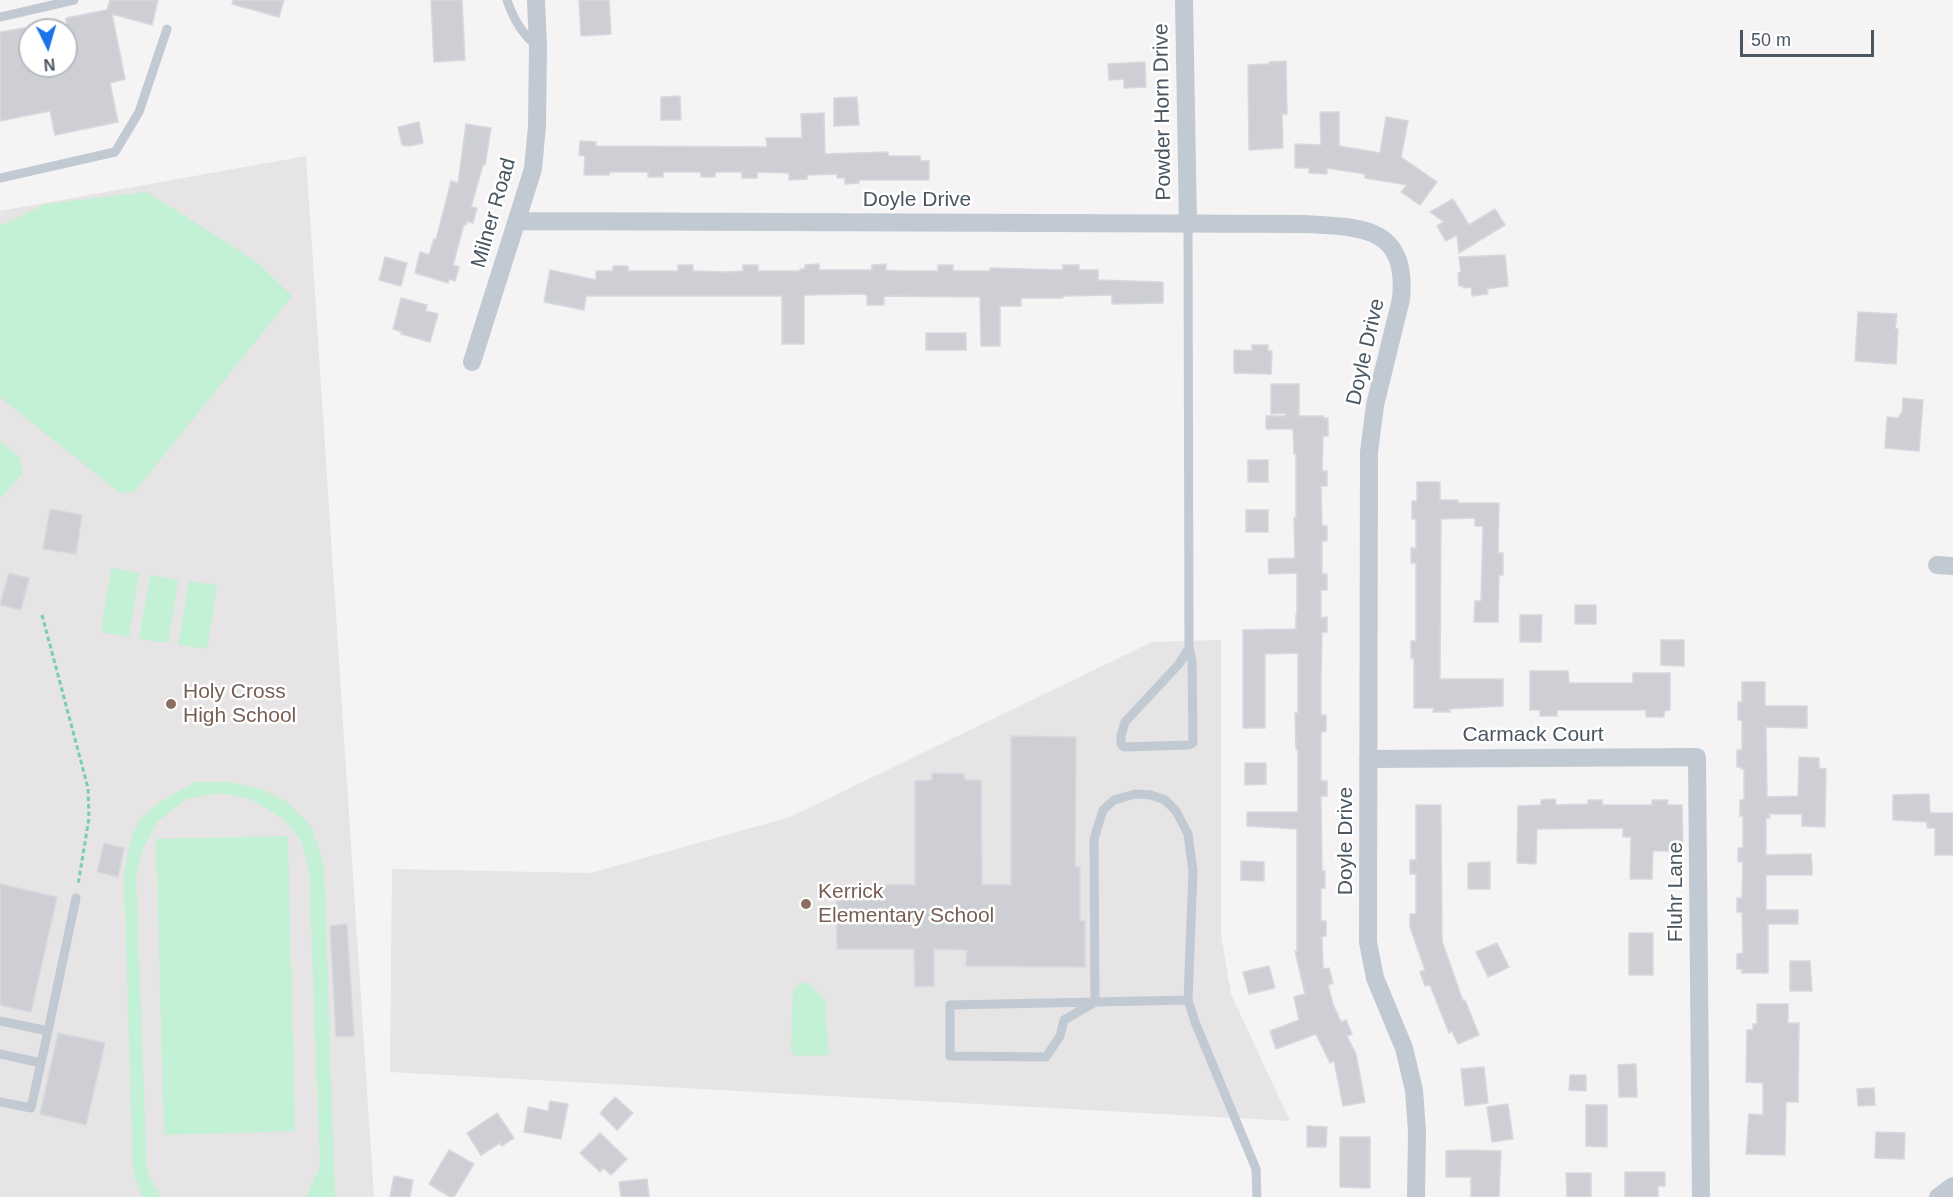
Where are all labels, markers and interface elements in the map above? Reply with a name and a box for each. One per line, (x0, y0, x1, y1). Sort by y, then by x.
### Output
north arrow (18, 18, 78, 78)
scale bar (1743, 18, 1876, 56)
street label: Powder Horn Drive (1149, 23, 1177, 201)
text: 50 m (1751, 30, 1791, 50)
text: N (43, 55, 56, 73)
street label: Milner Road (466, 155, 522, 271)
street label: Doyle Drive (863, 187, 971, 213)
street label: Doyle Drive (1342, 296, 1390, 408)
place label: Holy Cross High School (183, 679, 296, 729)
marker: Holy Cross High School (164, 697, 178, 711)
street label: Carmack Court (1462, 722, 1604, 748)
street label: Doyle Drive (1333, 787, 1359, 895)
street label: Fluhr Lane (1663, 842, 1689, 942)
place label: Kerrick Elementary School (818, 879, 994, 929)
marker: Kerrick Elementary School (799, 897, 813, 911)

